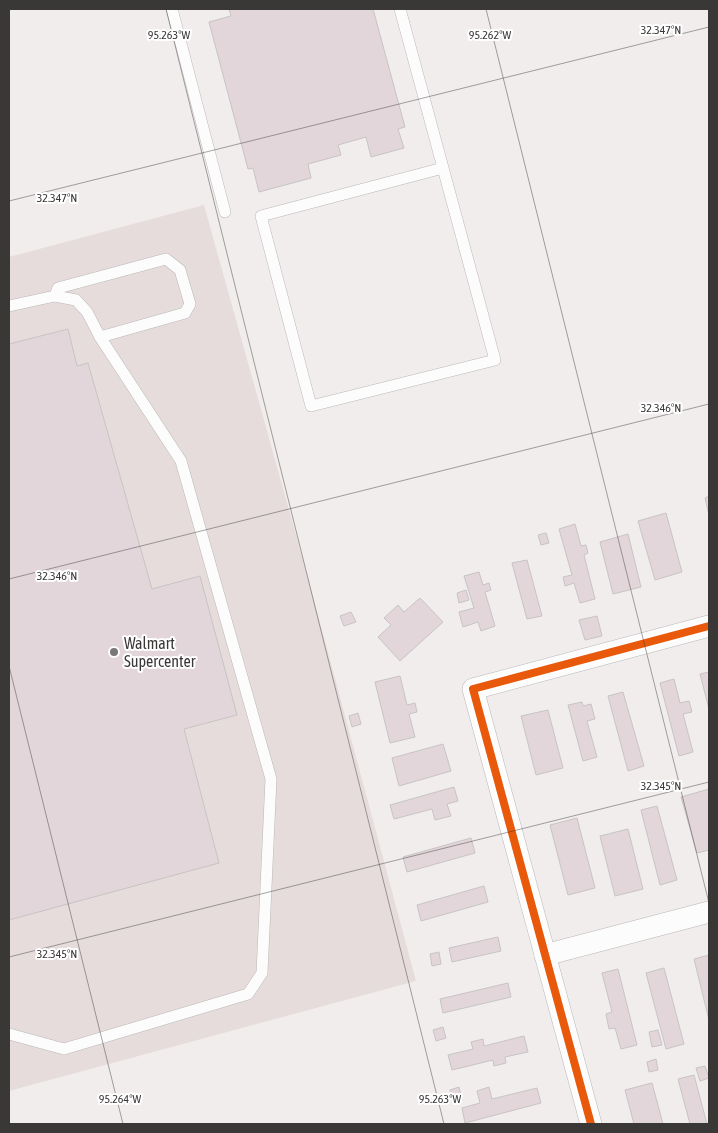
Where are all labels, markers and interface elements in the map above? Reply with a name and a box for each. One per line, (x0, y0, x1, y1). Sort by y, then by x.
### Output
text: 32.347°N (641, 23, 681, 37)
text: 95.263°W (148, 28, 190, 42)
text: 95.262°W (469, 28, 511, 42)
text: 32.347°N (37, 191, 77, 205)
text: 32.346°N (641, 401, 681, 415)
text: 32.346°N (37, 569, 77, 583)
place label: Walmart Supercenter (124, 634, 196, 671)
marker: Walmart Supercenter (108, 646, 120, 658)
text: 32.345°N (641, 779, 681, 793)
text: 32.345°N (37, 947, 77, 961)
text: 95.264°W (99, 1092, 141, 1106)
text: 95.263°W (419, 1092, 461, 1106)

